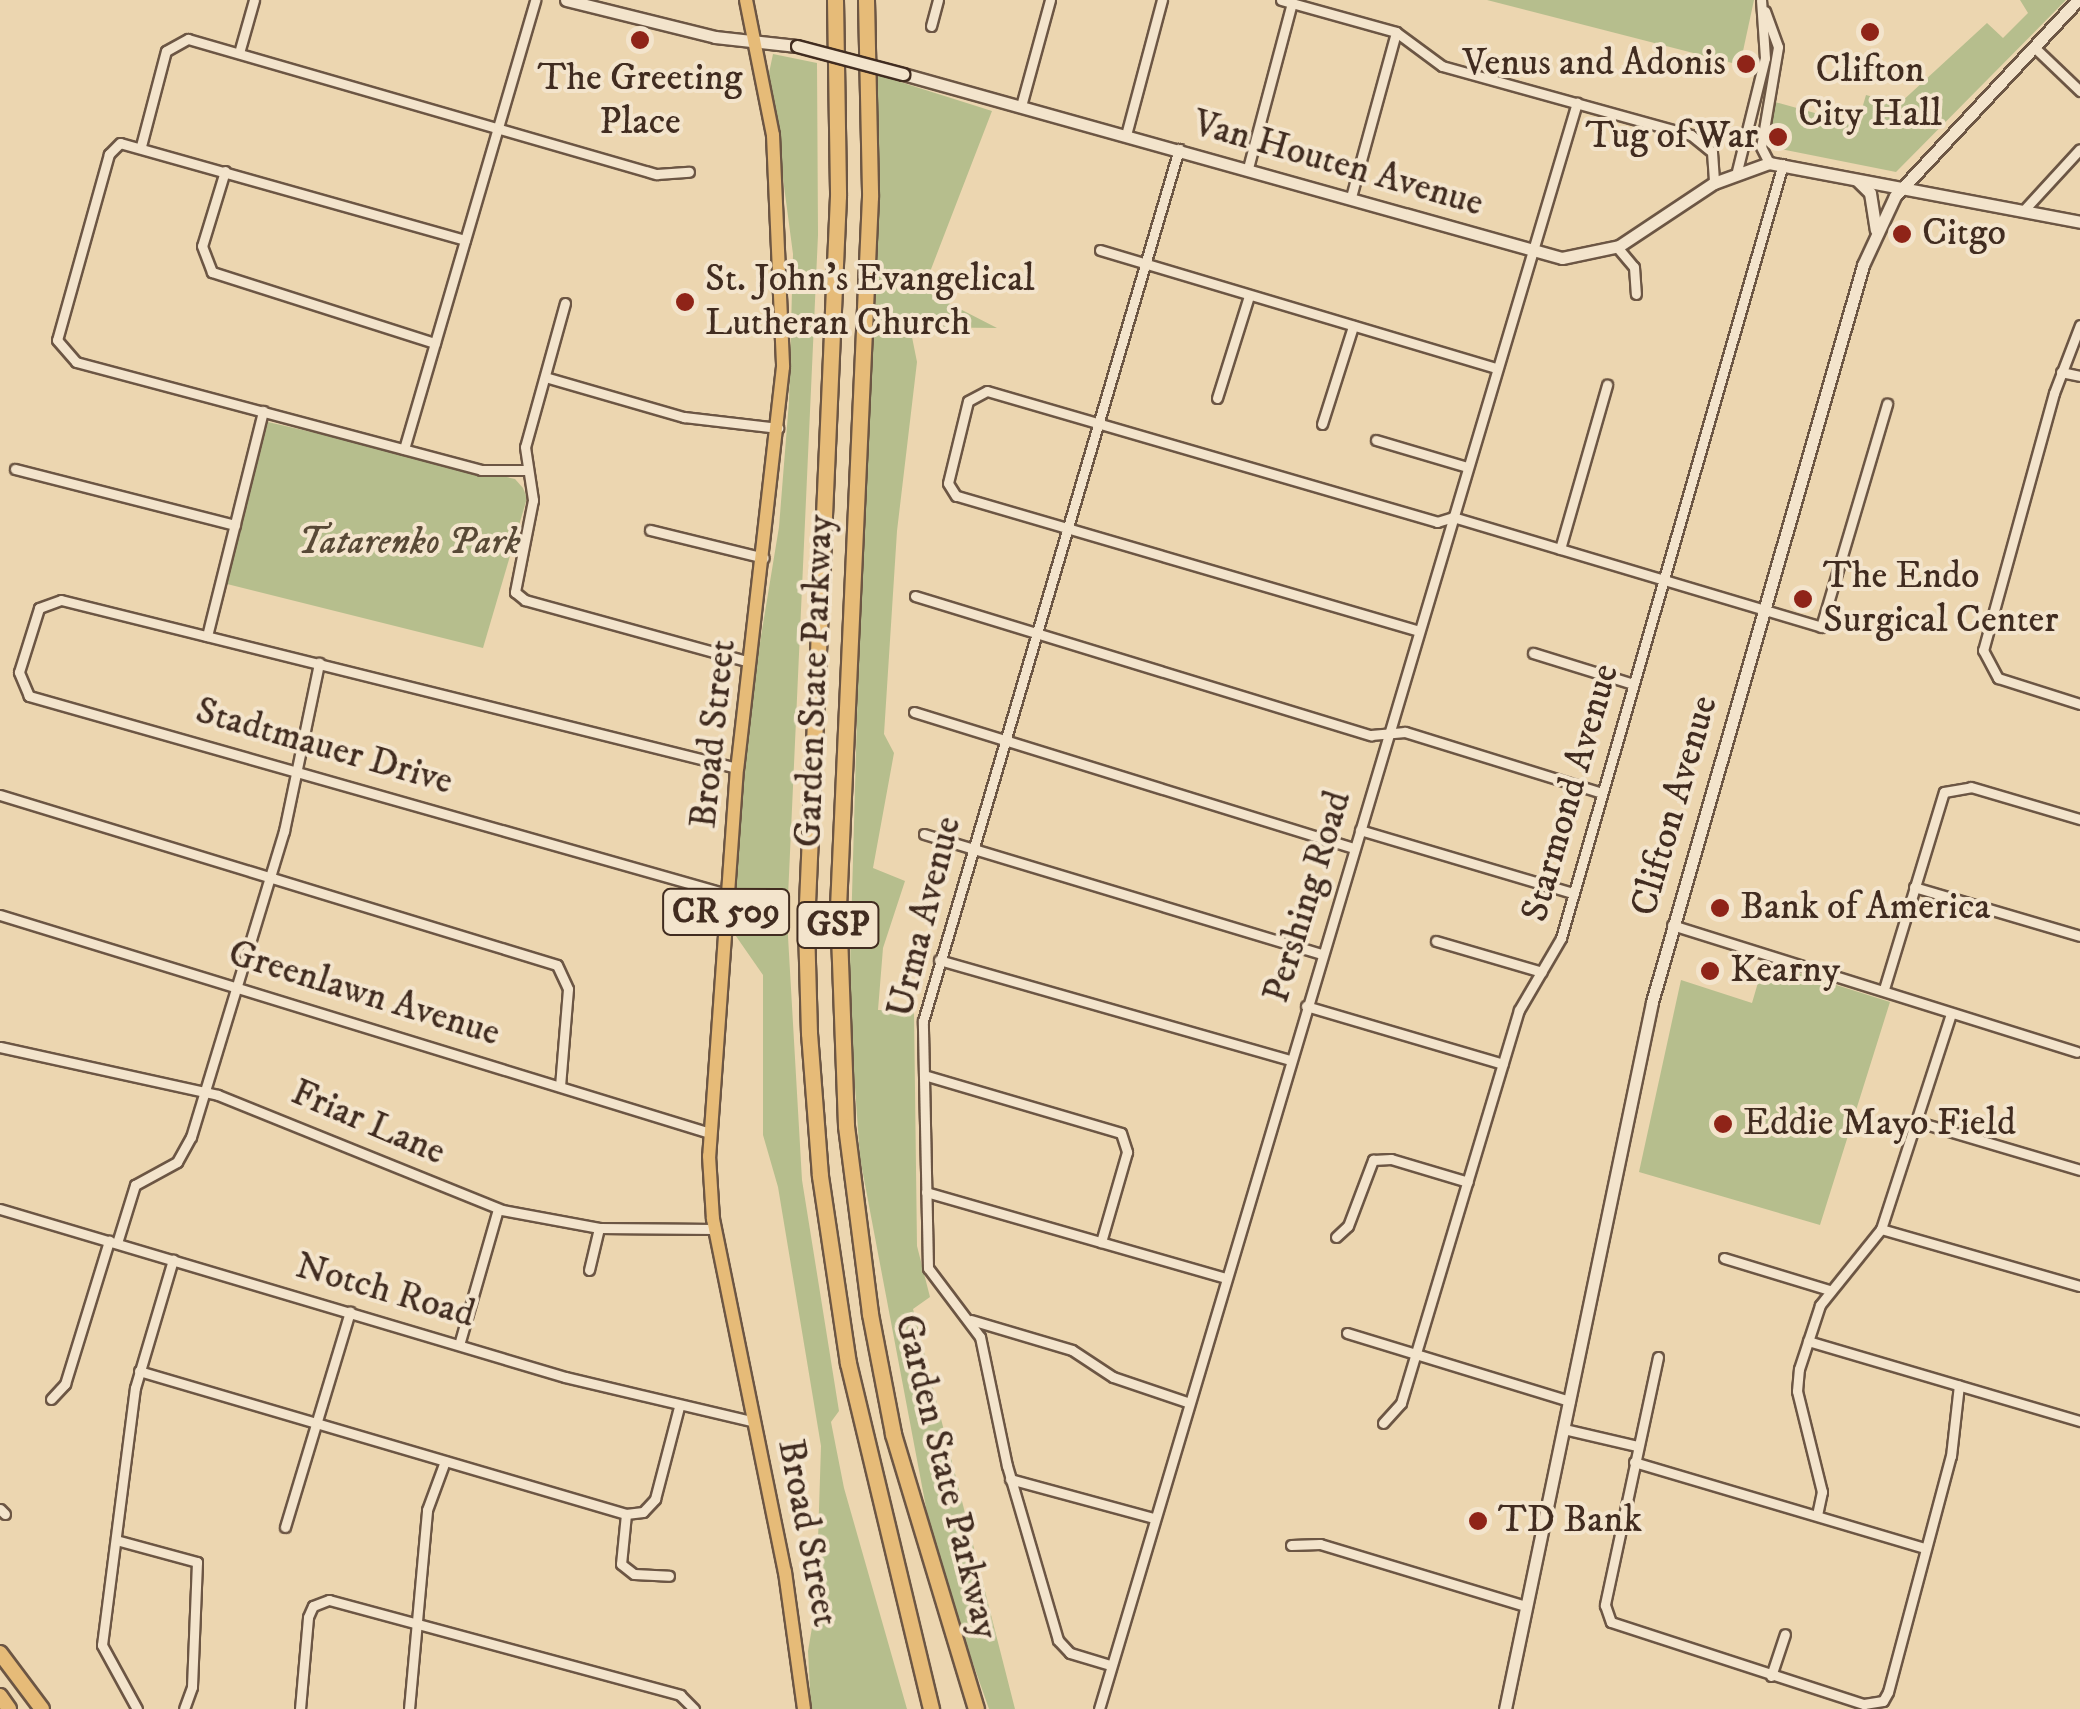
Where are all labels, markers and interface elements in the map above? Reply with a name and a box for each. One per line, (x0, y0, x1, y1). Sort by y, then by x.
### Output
marker: Clifton City Hall (1859, 21, 1881, 43)
marker: The Greeting Place (629, 29, 651, 51)
place label: Venus and Adonis (1462, 41, 1726, 87)
place label: Clifton City Hall (1798, 48, 1942, 137)
marker: Venus and Adonis (1735, 53, 1757, 75)
place label: The Greeting Place (538, 56, 742, 146)
street label: Van Houten Avenue (1188, 101, 1488, 227)
place label: Tug of War (1586, 114, 1758, 160)
marker: Tug of War (1767, 126, 1789, 148)
place label: Citgo (1922, 211, 2006, 257)
marker: Citgo (1891, 223, 1913, 245)
place label: St. John's Evangelical Lutheran Church (705, 257, 1035, 346)
marker: St. John's Evangelical Lutheran Church (674, 291, 696, 313)
street label: Garden State Parkway (786, 514, 844, 848)
park label: Tatarenko Park (297, 520, 521, 566)
place label: The Endo Surgical Center (1823, 554, 2058, 644)
marker: The Endo Surgical Center (1792, 588, 1814, 610)
street label: Broad Street (681, 637, 747, 831)
street label: Starmond Avenue (1512, 659, 1630, 927)
street label: Stadtmauer Drive (190, 689, 458, 805)
street label: Clifton Avenue (1622, 691, 1728, 921)
street label: Pershing Road (1254, 786, 1362, 1008)
street label: Urma Avenue (878, 812, 972, 1022)
road number: CR 509 (661, 882, 791, 942)
place label: Bank of America (1740, 885, 1990, 931)
road number: GSP (796, 895, 880, 955)
marker: Bank of America (1709, 897, 1731, 919)
street label: Greenlawn Avenue (223, 931, 505, 1057)
place label: Kearny (1730, 948, 1840, 994)
marker: Kearny (1699, 960, 1721, 982)
street label: Friar Lane (284, 1070, 452, 1176)
place label: Eddie Mayo Field (1743, 1101, 2016, 1147)
marker: Eddie Mayo Field (1712, 1113, 1734, 1135)
street label: Notch Road (290, 1244, 480, 1338)
street label: Garden State Parkway (884, 1310, 1008, 1644)
street label: Broad Street (767, 1436, 847, 1630)
place label: TD Bank (1498, 1498, 1642, 1544)
marker: TD Bank (1467, 1510, 1489, 1532)

